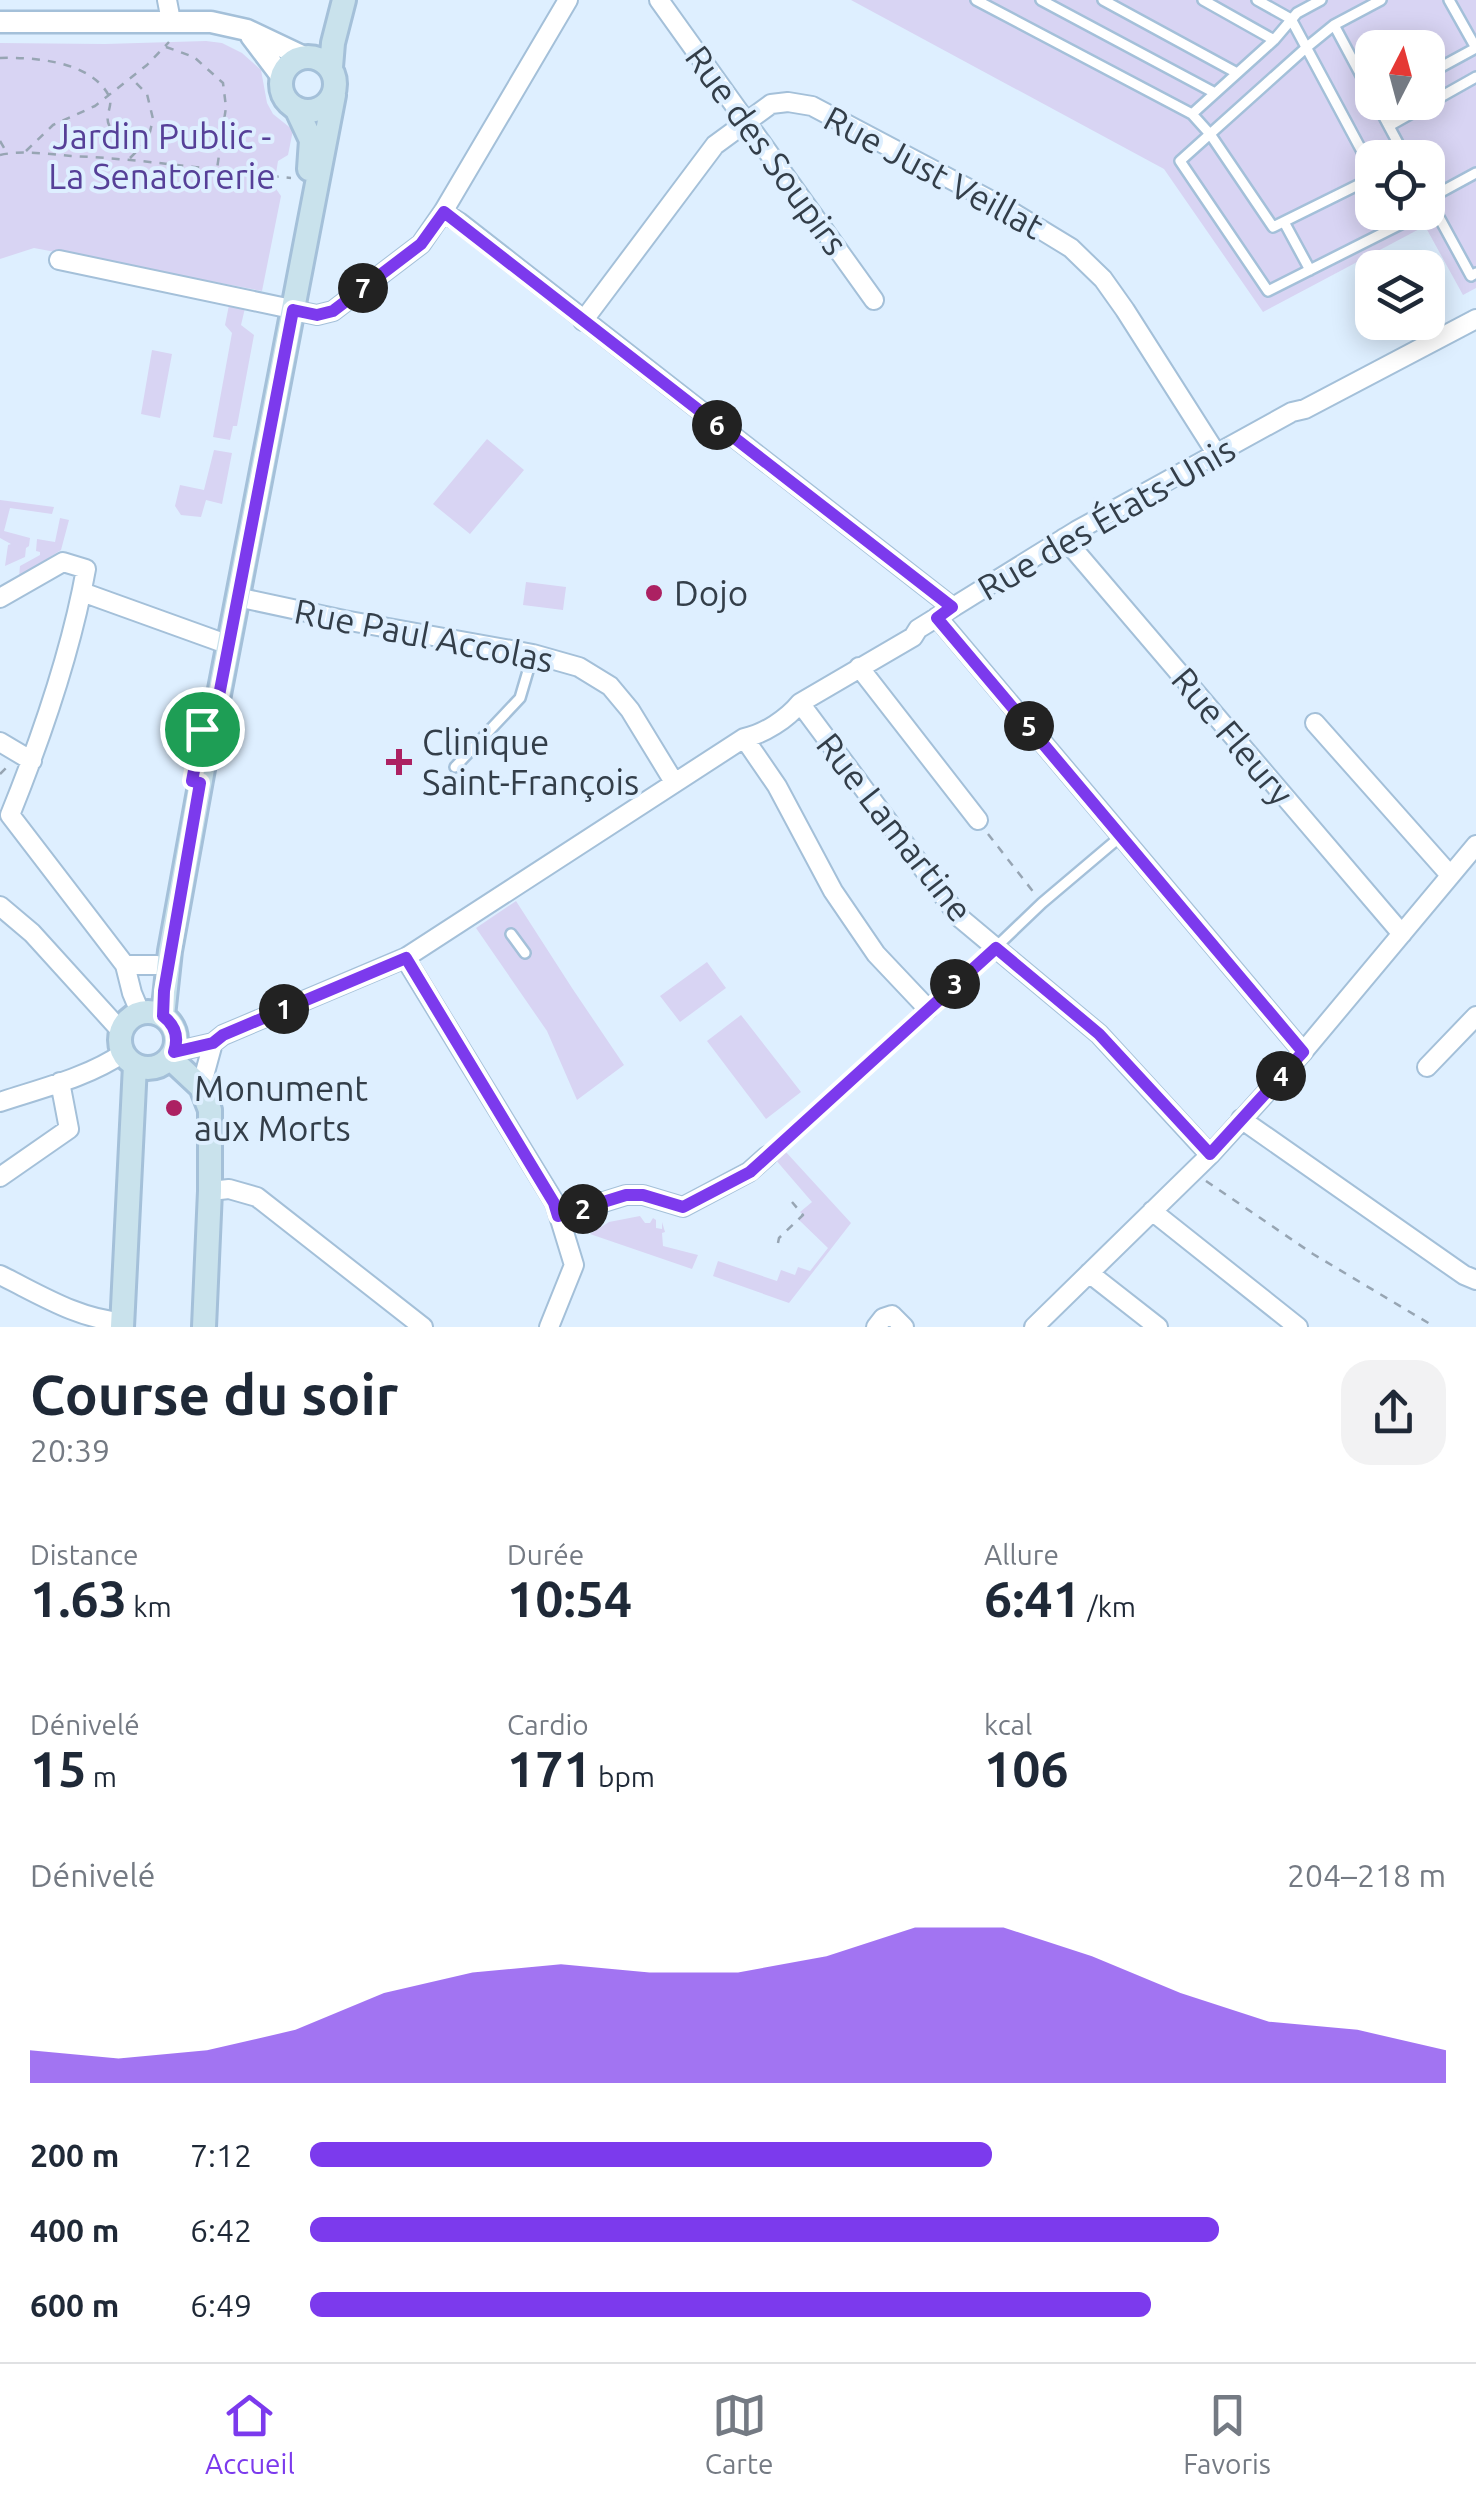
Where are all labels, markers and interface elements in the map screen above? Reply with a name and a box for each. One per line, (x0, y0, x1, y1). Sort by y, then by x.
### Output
north arrow (1355, 30, 1445, 120)
map controls (1355, 30, 1445, 340)
street label: Rue des Soupirs (678, 38, 856, 262)
street label: Rue Just Veillat (818, 97, 1051, 247)
park label: Jardin Public - La Senatorerie (48, 116, 276, 196)
button: locate (1355, 140, 1445, 230)
button: layers (1355, 250, 1445, 340)
pin: 7 (338, 263, 388, 313)
text: 7 (355, 272, 371, 303)
pin: 6 (692, 400, 742, 450)
text: 6 (709, 409, 725, 440)
street label: Rue des États-Unis (970, 427, 1242, 608)
place label: Dojo (674, 573, 748, 613)
marker: Dojo (643, 582, 665, 604)
street label: Rue Paul Accolas (291, 590, 557, 680)
street label: Rue Fleury (1164, 659, 1302, 813)
pin (160, 687, 245, 772)
pin: 5 (1004, 701, 1054, 751)
icon: arrive (175, 702, 230, 757)
text: 5 (1021, 710, 1037, 741)
place label: Clinique Saint-François (422, 722, 639, 802)
street label: Rue Lamartine (809, 725, 981, 929)
marker: Clinique Saint-François (386, 749, 412, 775)
pin: 3 (930, 959, 980, 1009)
text: 3 (947, 968, 963, 999)
pin: 1 (259, 984, 309, 1034)
text: 1 (276, 993, 292, 1024)
pin: 4 (1256, 1051, 1306, 1101)
text: 4 (1273, 1060, 1289, 1091)
place label: Monument aux Morts (194, 1068, 368, 1148)
marker: Monument aux Morts (163, 1097, 185, 1119)
pin: 2 (558, 1184, 608, 1234)
text: 2 (575, 1193, 591, 1224)
button: share (1341, 1360, 1446, 1465)
text: Course du soir (30, 1364, 398, 1425)
text: 20:39 (30, 1432, 110, 1468)
text: Distance (30, 1539, 138, 1570)
text: Durée (507, 1539, 584, 1570)
text: Allure (984, 1539, 1059, 1570)
text: 1.63 (30, 1570, 127, 1626)
text: 10:54 (507, 1570, 632, 1626)
text: 6:41 (984, 1570, 1081, 1626)
text: km (127, 1591, 172, 1622)
text: /km (1081, 1591, 1136, 1622)
text: Dénivelé (30, 1709, 140, 1740)
text: Cardio (507, 1709, 589, 1740)
text: kcal (984, 1709, 1032, 1740)
text: 15 (30, 1740, 86, 1796)
text: 171 (507, 1740, 592, 1796)
text: 106 (984, 1740, 1069, 1796)
text: m (86, 1761, 117, 1792)
text: bpm (592, 1761, 655, 1792)
text: Dénivelé (30, 1857, 156, 1893)
text: 204–218 m (1287, 1857, 1446, 1893)
text: 200 m (30, 2137, 119, 2173)
text: 7:12 (190, 2137, 252, 2173)
text: 400 m (30, 2212, 119, 2248)
text: 6:42 (190, 2212, 252, 2248)
text: 600 m (30, 2287, 119, 2323)
text: 6:49 (190, 2287, 252, 2323)
tab: Accueil (205, 2388, 295, 2479)
tab: Carte (705, 2388, 773, 2479)
tab: Favoris (1183, 2388, 1271, 2479)

